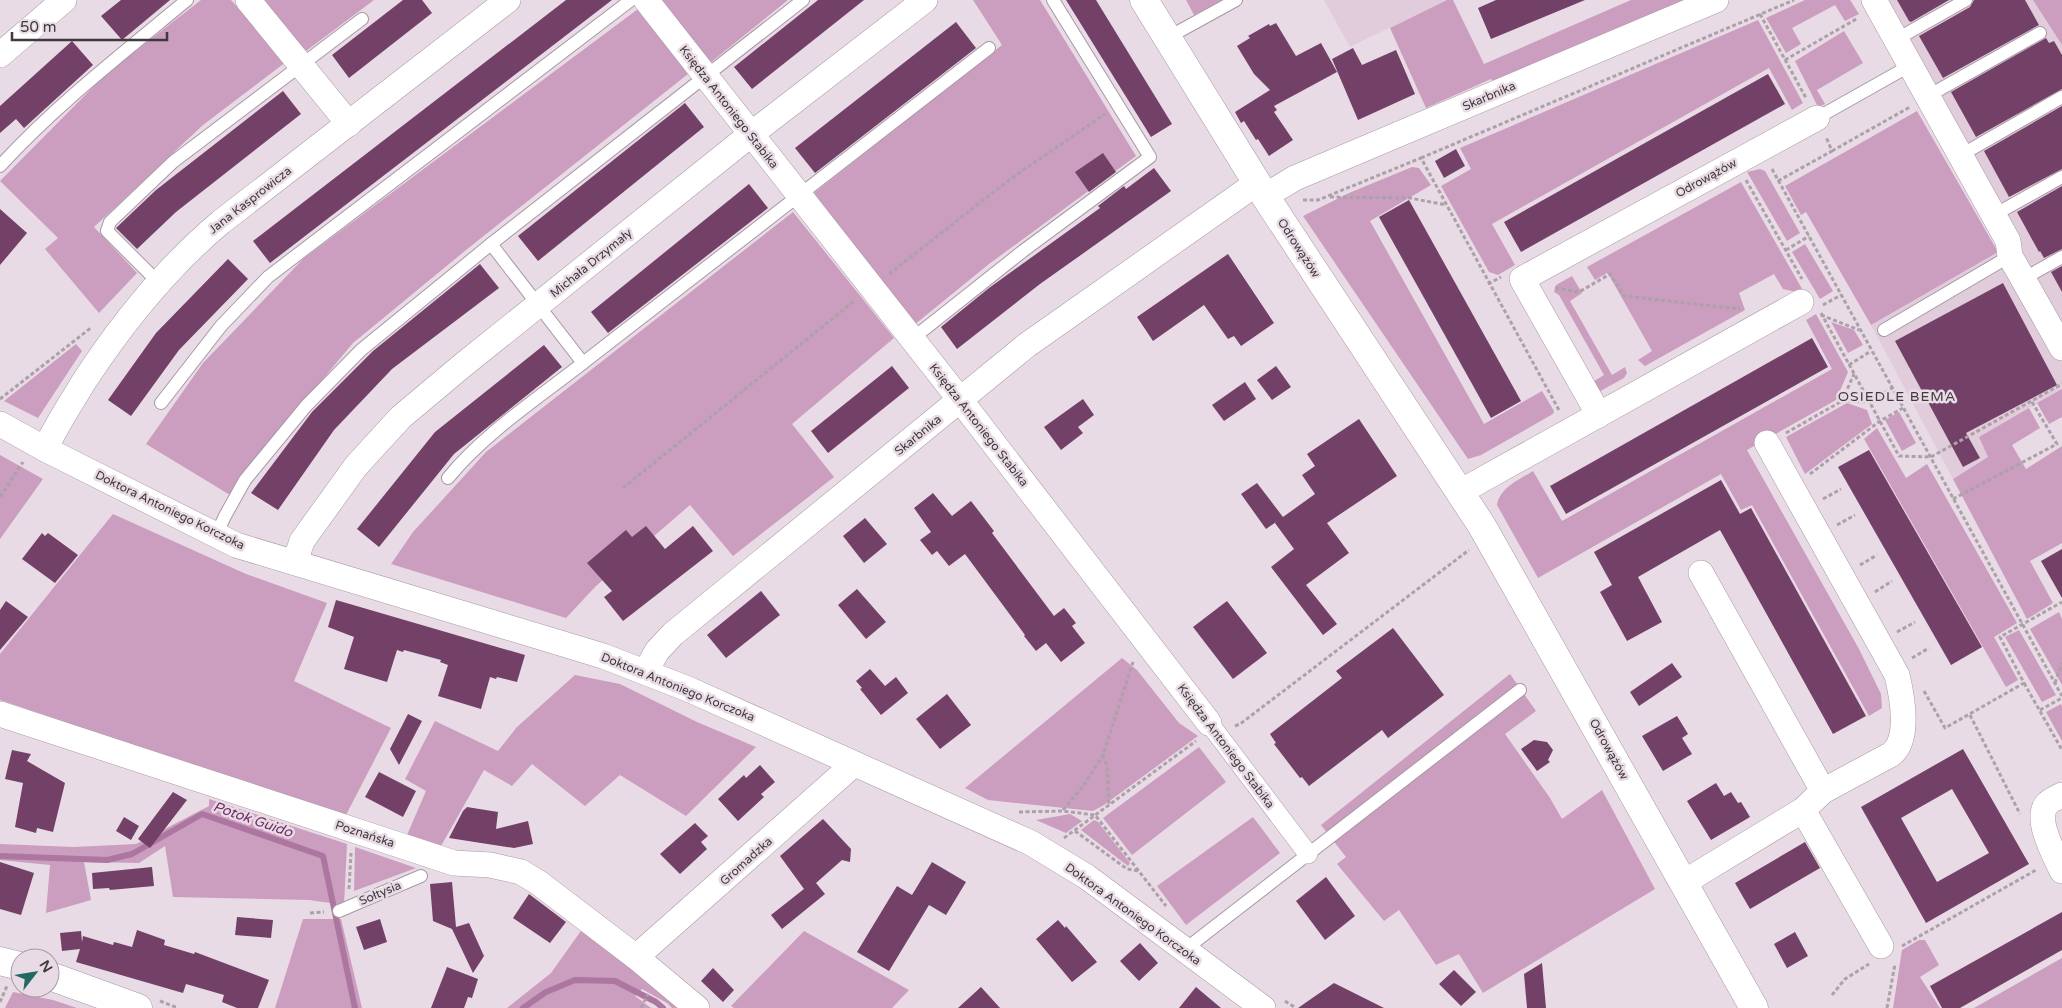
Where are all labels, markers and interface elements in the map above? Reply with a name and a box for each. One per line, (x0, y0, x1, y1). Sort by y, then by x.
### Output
scale bar (12, 10, 168, 42)
text: 50 m (20, 18, 57, 36)
street label: Księdza Antoniego Stabika (677, 43, 781, 171)
street label: Skarbnika (1460, 79, 1518, 113)
street label: Odrowążów (1673, 155, 1739, 200)
street label: Jana Kasprowicza (206, 163, 294, 237)
street label: Odrowążów (1275, 216, 1324, 281)
street label: Michała Drzymały (547, 225, 635, 300)
street label: Księdza Antoniego Stabika (927, 361, 1031, 489)
district label: OSIEDLE BEMA (1838, 388, 1956, 405)
street label: Skarbnika (892, 412, 944, 458)
street label: Doktora Antoniego Korczoka (93, 468, 247, 552)
street label: Doktora Antoniego Korczoka (599, 650, 757, 724)
street label: Księdza Antoniego Stabika (1175, 681, 1277, 811)
street label: Odrowążów (1587, 716, 1632, 782)
water label: Potok Guido (211, 798, 296, 841)
street label: Poznańska (334, 818, 396, 850)
street label: Gromadzka (717, 834, 775, 888)
street label: Doktora Antoniego Korczoka (1062, 860, 1204, 968)
street label: Sołtysia (357, 878, 403, 908)
north arrow (10, 948, 60, 998)
text: N (36, 957, 56, 976)

